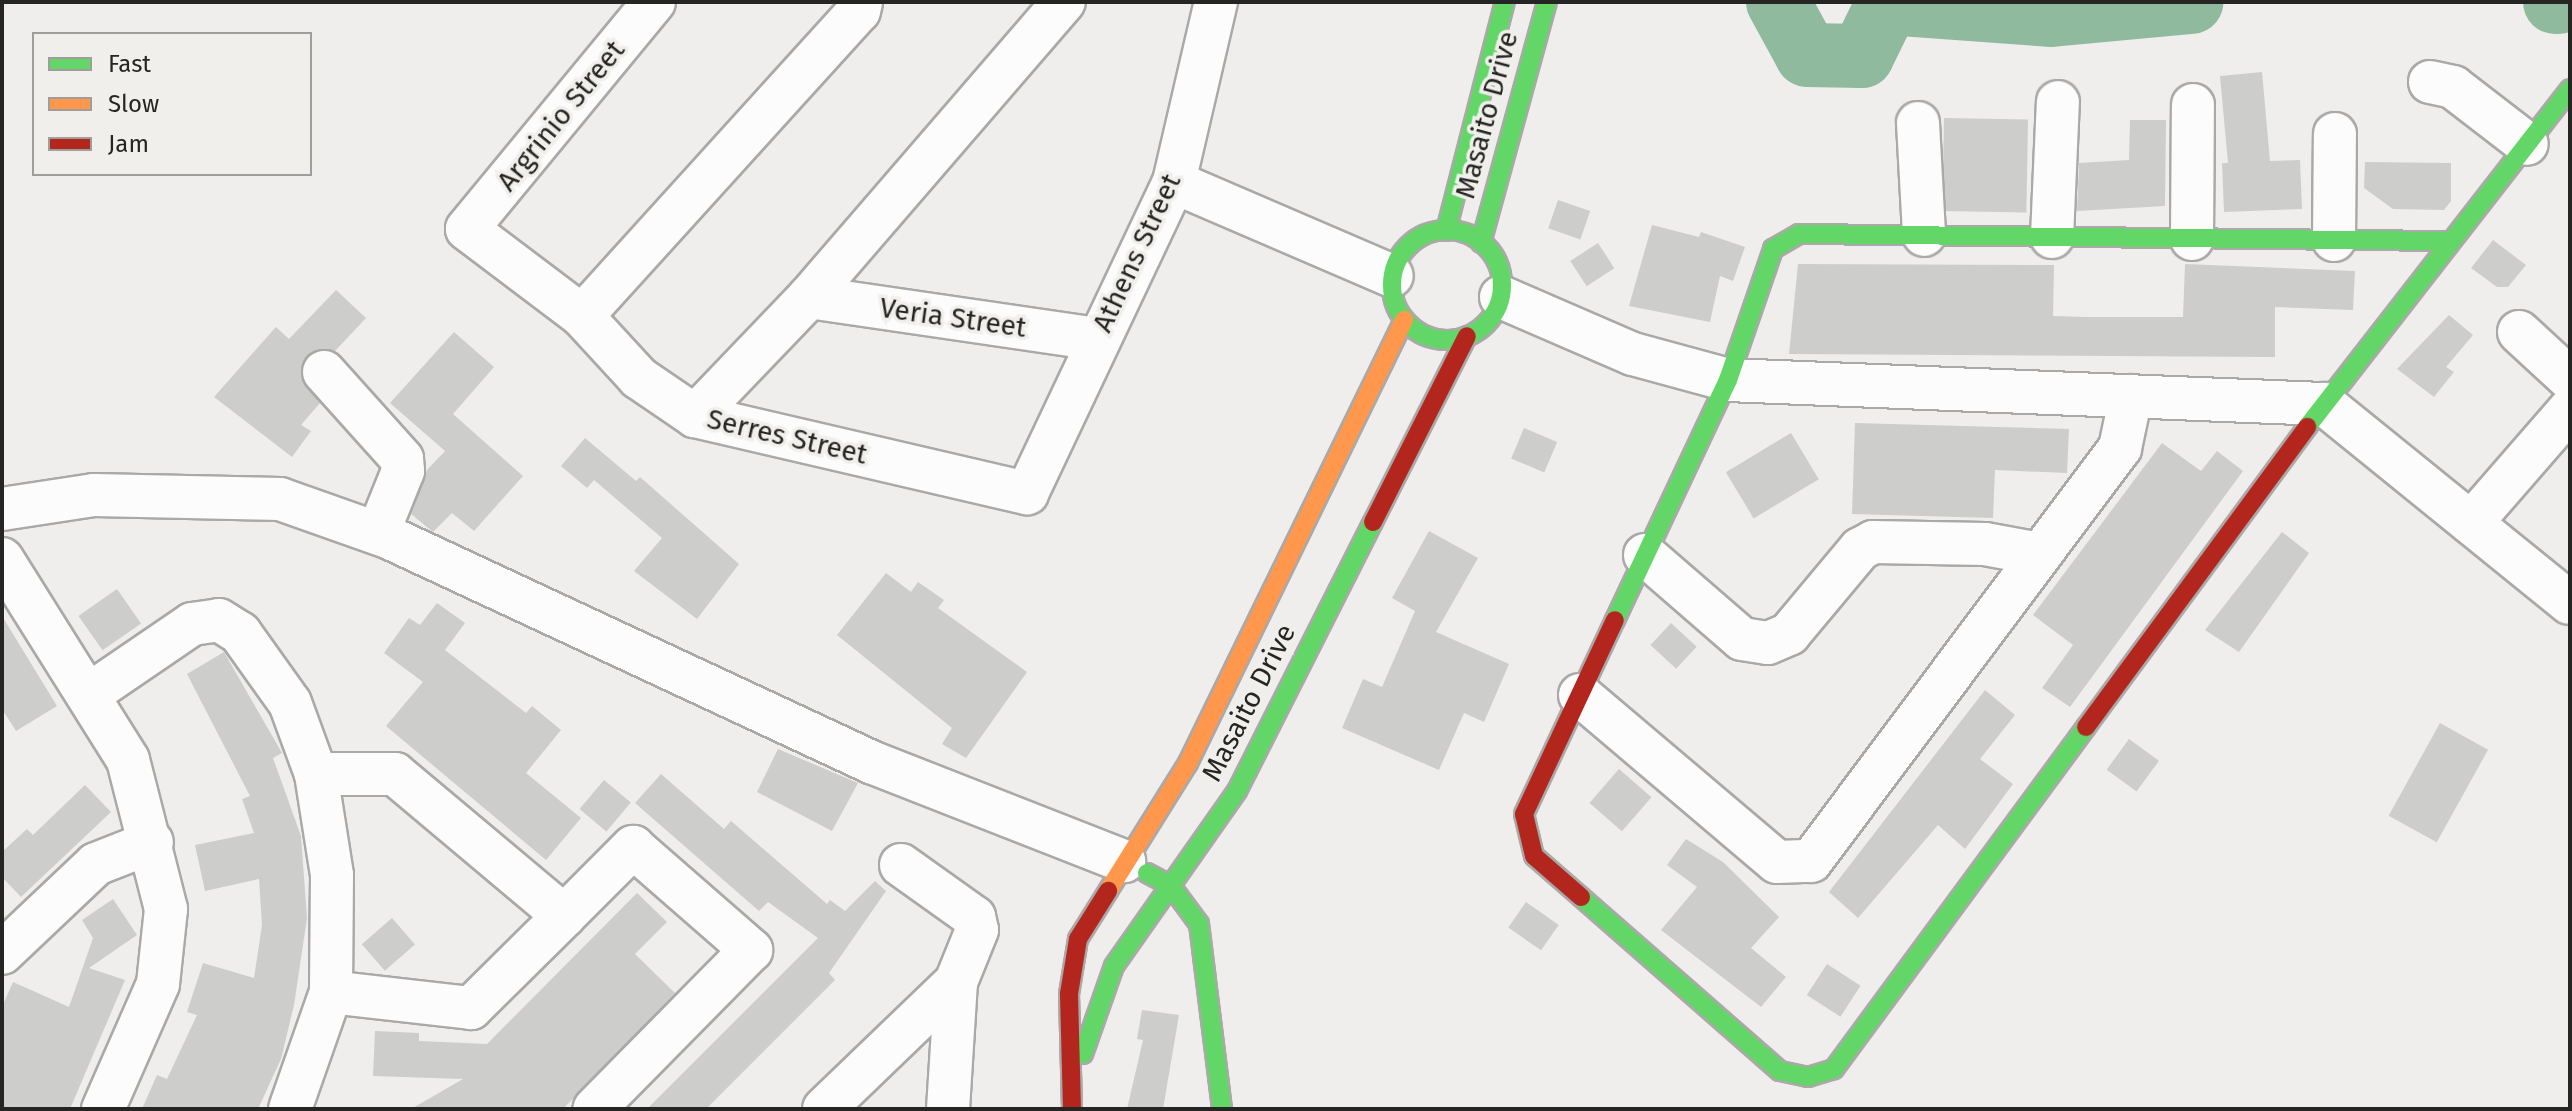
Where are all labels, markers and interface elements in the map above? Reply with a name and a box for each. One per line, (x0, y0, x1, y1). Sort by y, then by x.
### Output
street label: Masaito Drive (1449, 28, 1525, 202)
legend (32, 32, 312, 176)
street label: Argrinio Street (490, 34, 632, 198)
text: Fast (108, 50, 151, 78)
text: Slow (108, 90, 159, 118)
text: Jam (108, 130, 149, 158)
street label: Athens Street (1086, 169, 1188, 337)
street label: Veria Street (878, 291, 1028, 345)
street label: Serres Street (704, 402, 870, 472)
street label: Masaito Drive (1195, 619, 1303, 787)

